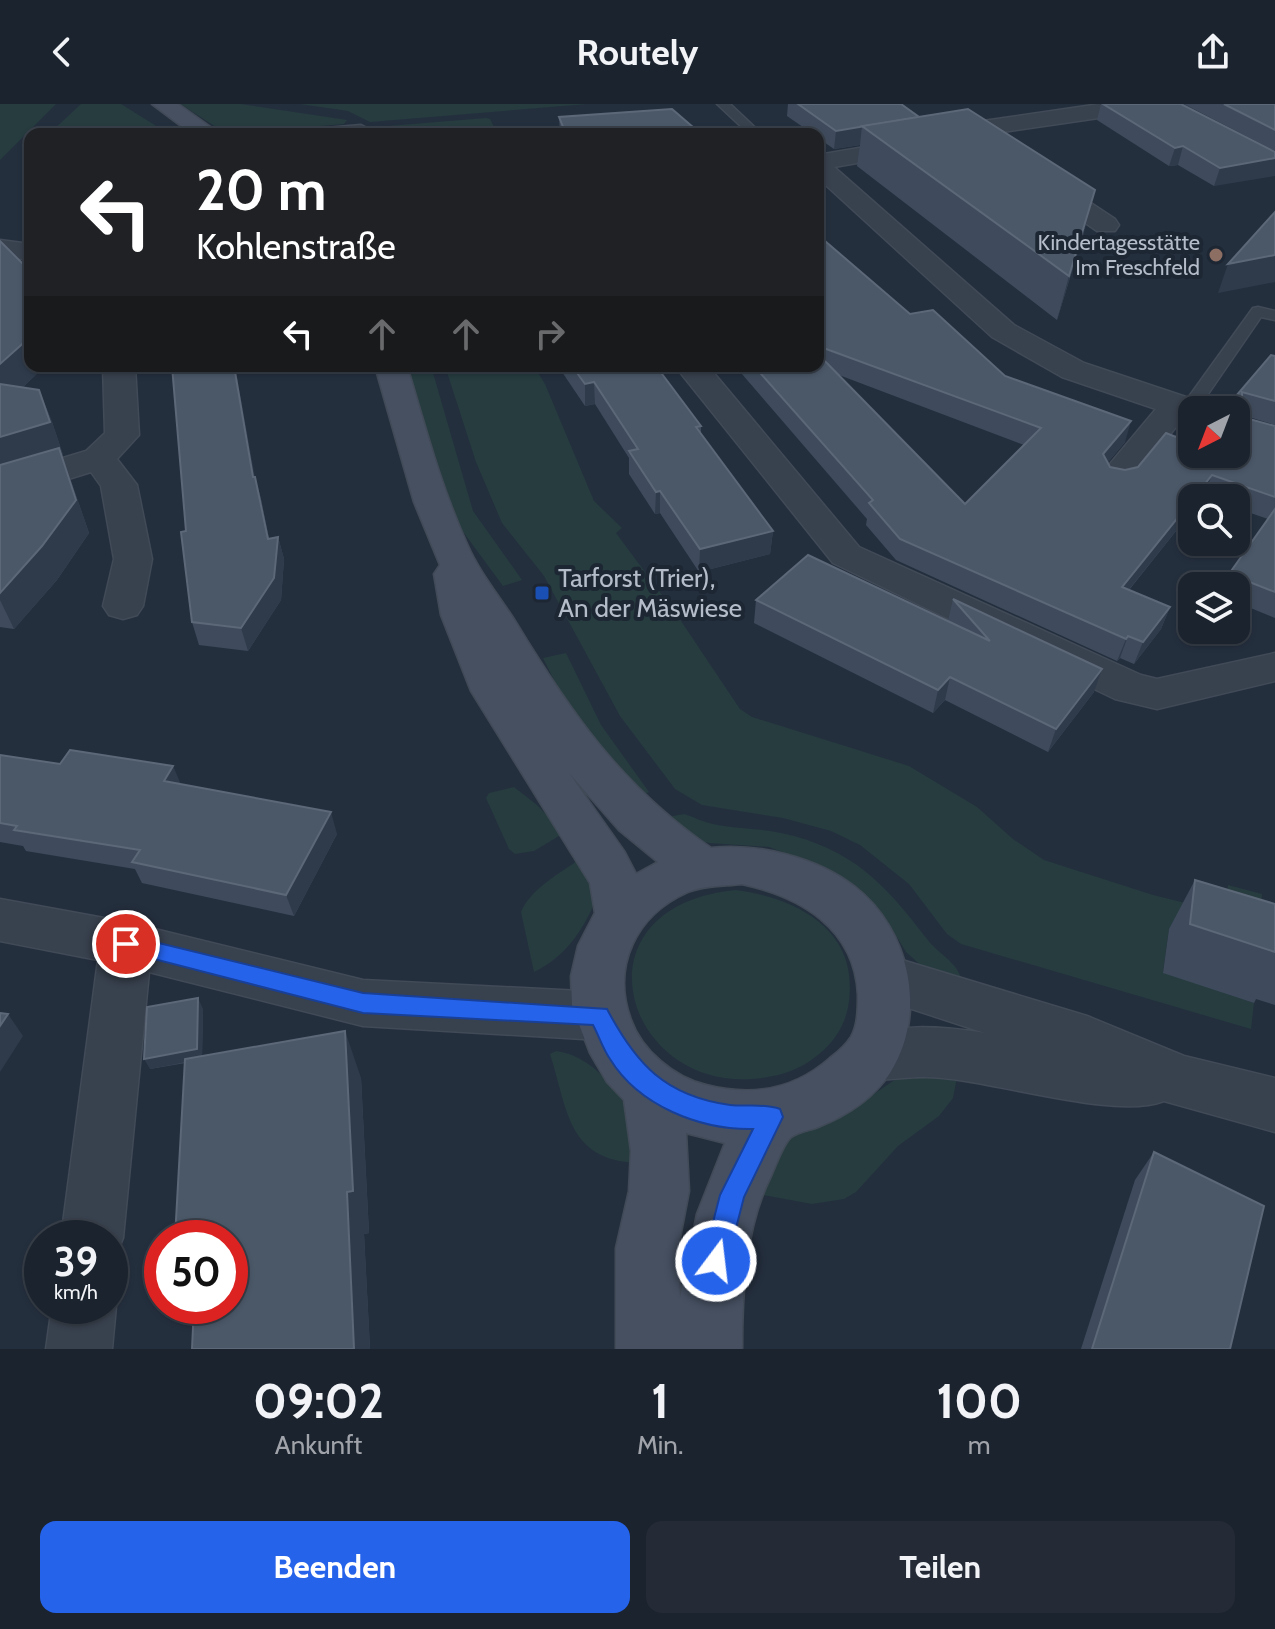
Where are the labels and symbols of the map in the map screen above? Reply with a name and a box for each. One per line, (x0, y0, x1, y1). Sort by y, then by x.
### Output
place label: Kindertagesstätte Im Freschfeld (1037, 229, 1200, 281)
marker: Kindertagesstätte Im Freschfeld (1207, 246, 1225, 264)
north arrow (1178, 396, 1250, 468)
place label: Tarforst (Trier), An der Mäswiese (558, 562, 742, 624)
marker: Tarforst (Trier), An der Mäswiese (533, 584, 551, 602)
pin (92, 910, 160, 978)
position arrow (674, 1219, 758, 1303)
speed limit sign: 50 (144, 1220, 248, 1324)

